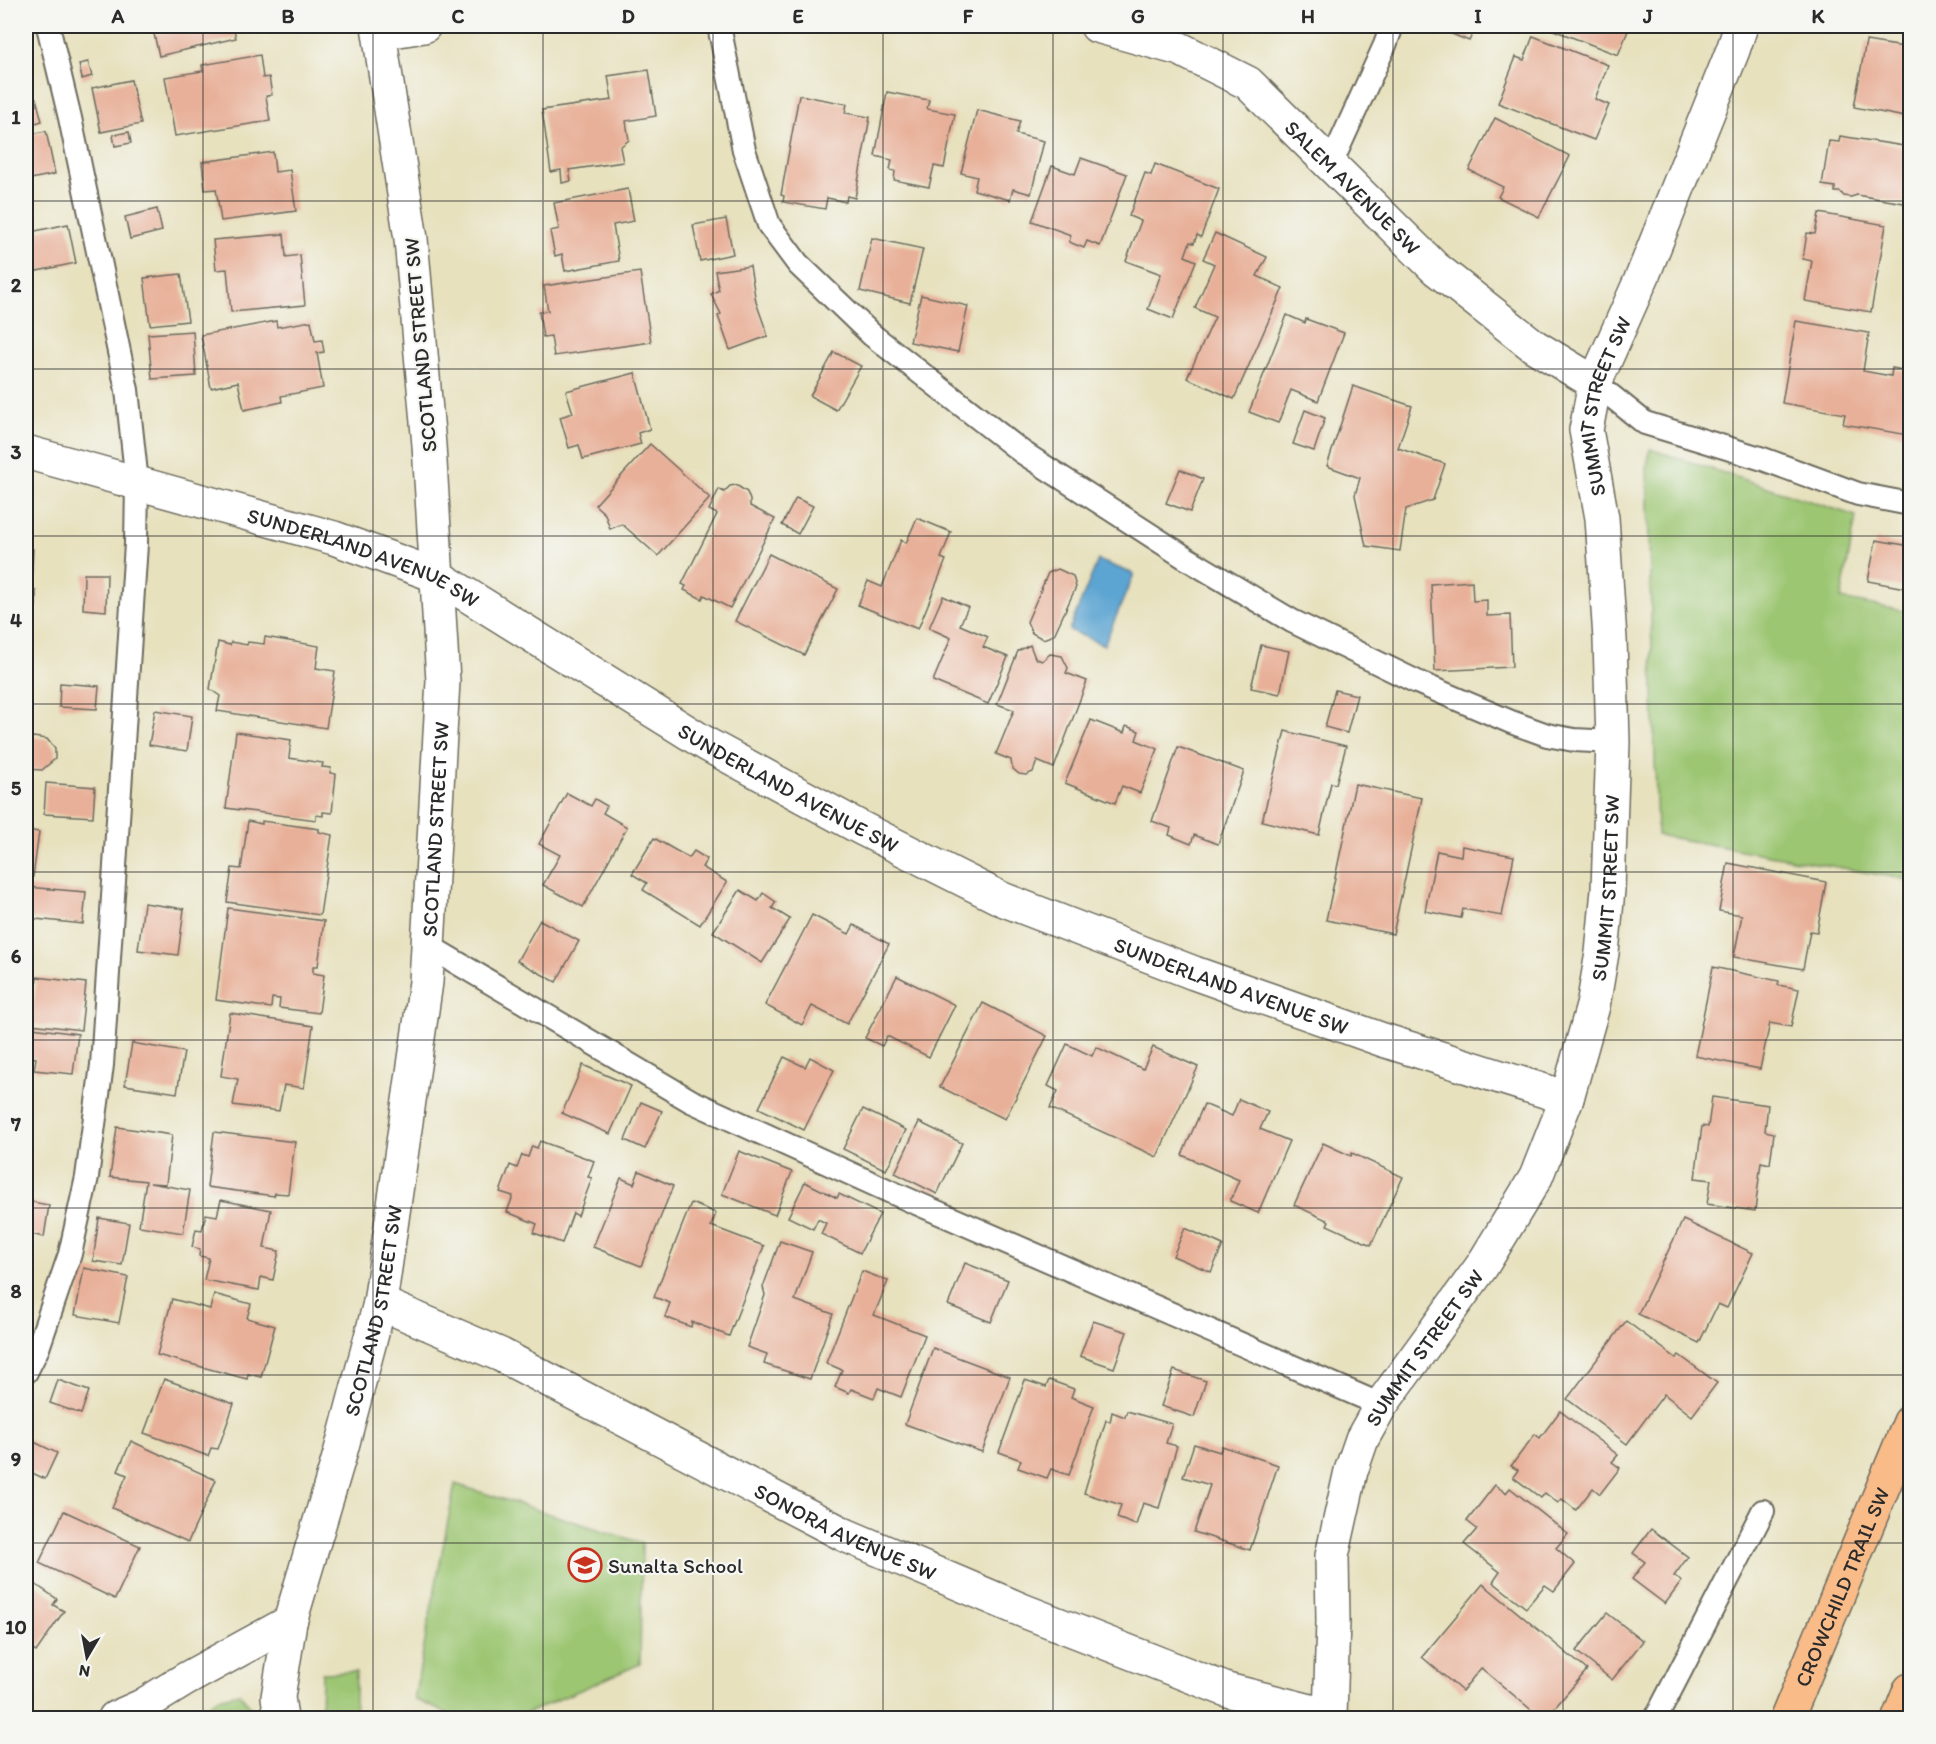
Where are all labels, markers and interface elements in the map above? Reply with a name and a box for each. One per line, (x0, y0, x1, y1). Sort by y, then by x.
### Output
text: A (111, 4, 125, 28)
text: B (282, 4, 295, 28)
text: C (452, 4, 465, 28)
text: D (621, 4, 635, 28)
text: E (792, 4, 804, 28)
text: F (963, 4, 974, 28)
text: G (1131, 4, 1145, 28)
text: H (1301, 4, 1315, 28)
text: I (1474, 4, 1482, 28)
text: J (1642, 4, 1653, 28)
text: K (1812, 4, 1826, 28)
text: 1 (11, 105, 21, 129)
street label: SALEM AVENUE SW (1280, 115, 1426, 259)
street label: SCOTLAND STREET SW (398, 237, 442, 453)
text: 2 (11, 273, 22, 297)
street label: SUMMIT STREET SW (1573, 312, 1636, 498)
text: 3 (11, 440, 22, 464)
street label: SUNDERLAND AVENUE SW (245, 502, 484, 612)
text: 4 (10, 608, 22, 632)
street label: SUNDERLAND AVENUE SW (674, 717, 903, 857)
street label: SCOTLAND STREET SW (416, 721, 453, 937)
text: 5 (11, 776, 22, 800)
street label: SUMMIT STREET SW (1585, 794, 1624, 983)
street label: SUNDERLAND AVENUE SW (1111, 931, 1352, 1039)
text: 6 (11, 944, 22, 968)
text: 7 (10, 1112, 21, 1136)
street label: SCOTLAND STREET SW (338, 1203, 406, 1419)
street label: SUMMIT STREET SW (1359, 1264, 1488, 1430)
text: 8 (11, 1279, 22, 1303)
text: 9 (11, 1447, 21, 1471)
street label: SONORA AVENUE SW (750, 1477, 940, 1585)
street label: CROWCHILD TRAIL SW (1789, 1483, 1894, 1690)
school or university icon: Sunalta School (567, 1547, 603, 1583)
place label: Sunalta School (608, 1553, 743, 1578)
text: 10 (5, 1615, 27, 1639)
north arrow (57, 1627, 117, 1687)
text: N (78, 1661, 91, 1682)

